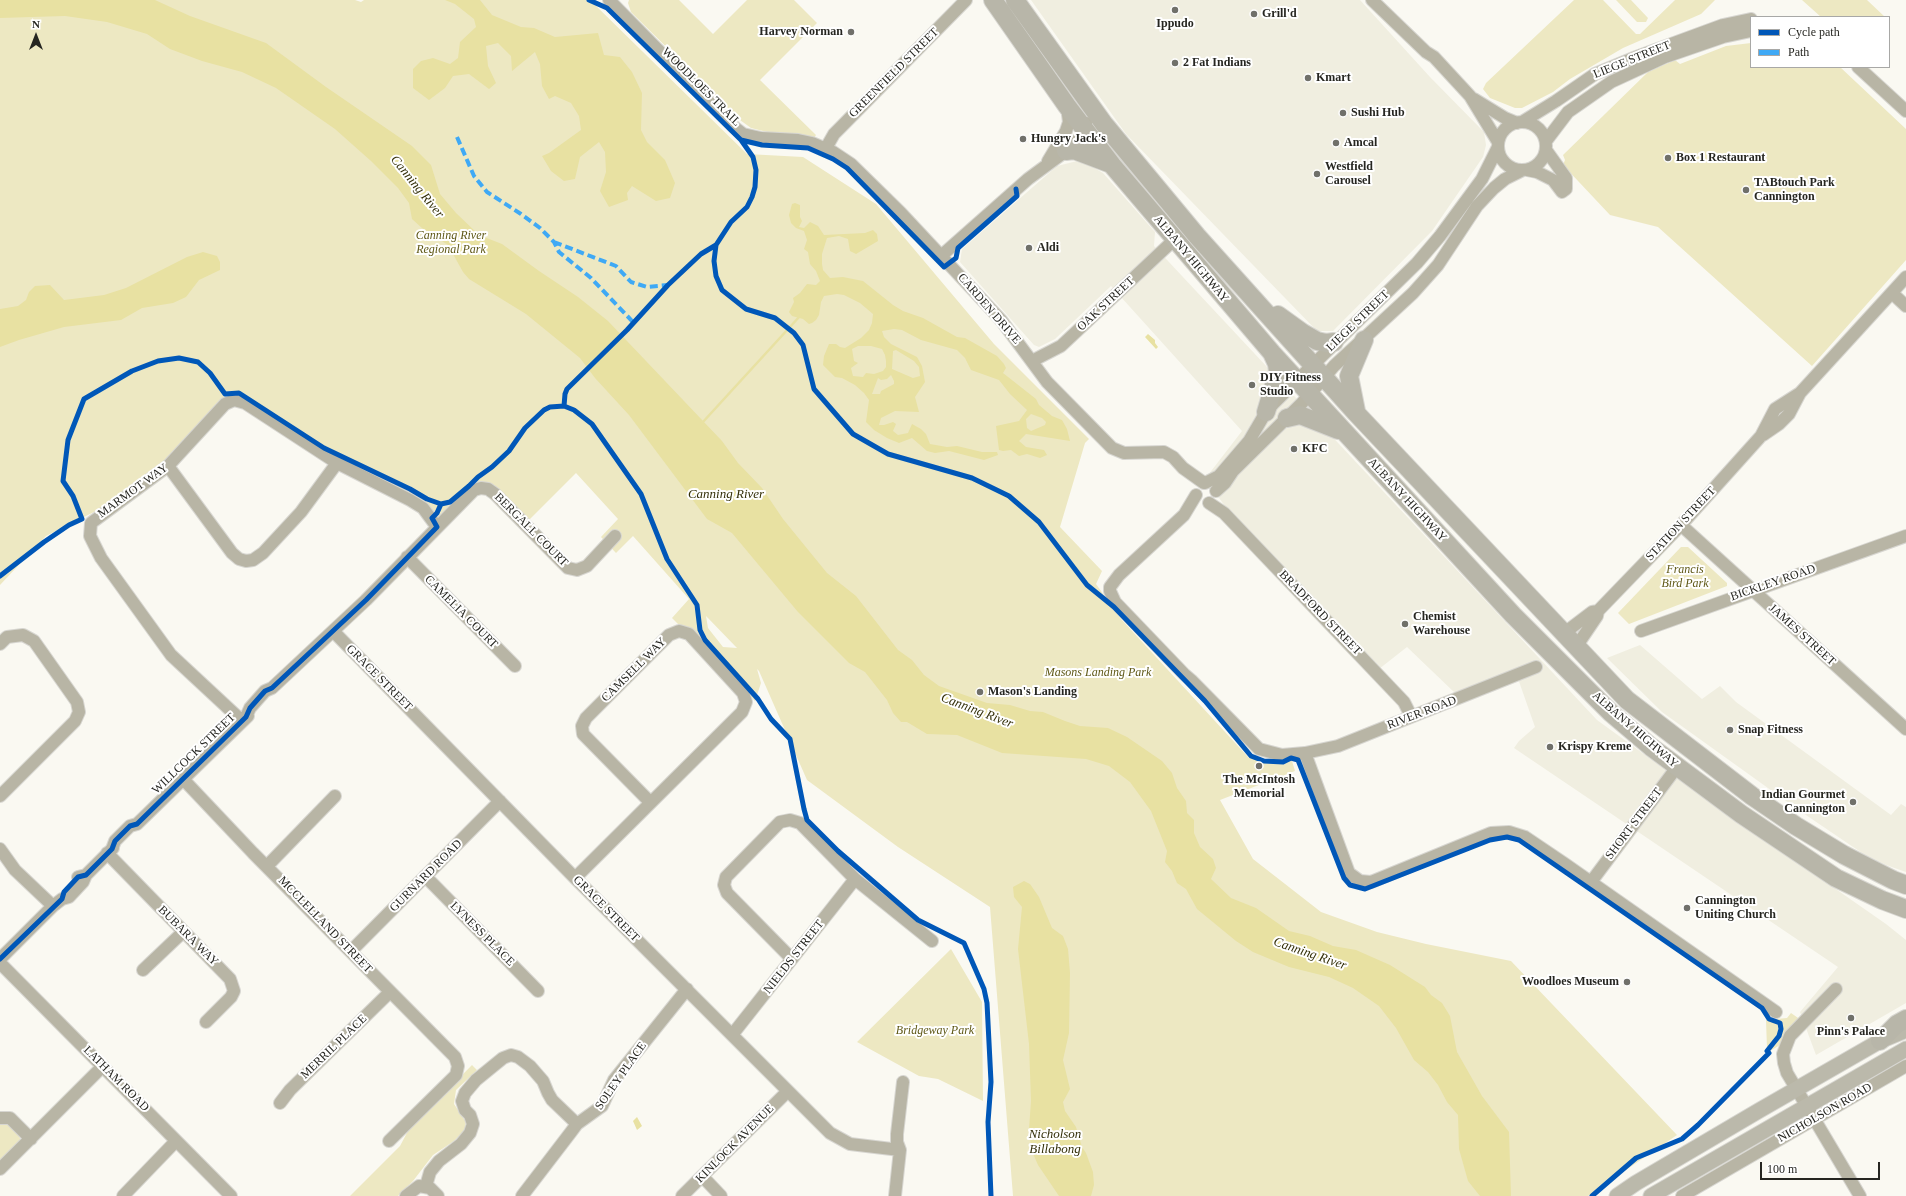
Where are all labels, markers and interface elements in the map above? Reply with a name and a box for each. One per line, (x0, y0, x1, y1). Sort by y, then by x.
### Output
marker: Ippudo (1170, 5, 1180, 15)
place label: Grill'd (1262, 7, 1297, 21)
marker: Grill'd (1249, 9, 1259, 19)
north arrow (16, 16, 56, 56)
legend (1750, 16, 1890, 68)
place label: Ippudo (1156, 17, 1194, 31)
text: N (32, 18, 40, 30)
place label: Harvey Norman (759, 25, 843, 39)
street label: GREENFIELD STREET (846, 25, 942, 121)
text: Cycle path (1788, 25, 1840, 39)
marker: Harvey Norman (846, 27, 856, 37)
street label: LIEGE STREET (1591, 38, 1673, 82)
street label: WOODLOES TRAIL (659, 45, 743, 129)
text: Path (1788, 45, 1809, 59)
place label: 2 Fat Indians (1183, 56, 1251, 70)
marker: 2 Fat Indians (1170, 58, 1180, 68)
place label: Kmart (1316, 71, 1351, 85)
marker: Kmart (1303, 73, 1313, 83)
place label: Sushi Hub (1351, 106, 1405, 120)
marker: Sushi Hub (1338, 108, 1348, 118)
place label: Hungry Jack's (1031, 132, 1106, 146)
marker: Hungry Jack's (1018, 134, 1028, 144)
place label: Amcal (1344, 136, 1377, 150)
marker: Amcal (1331, 138, 1341, 148)
place label: Box 1 Restaurant (1676, 151, 1765, 165)
water label: Canning River (387, 152, 447, 222)
marker: Box 1 Restaurant (1663, 153, 1673, 163)
place label: Westfield Carousel (1325, 160, 1373, 188)
marker: Westfield Carousel (1312, 169, 1322, 179)
place label: TABtouch Park Cannington (1754, 176, 1835, 204)
marker: TABtouch Park Cannington (1741, 185, 1751, 195)
street label: ALBANY HIGHWAY (1150, 213, 1232, 305)
park label: Canning River Regional Park (416, 229, 486, 257)
place label: Aldi (1037, 241, 1059, 255)
marker: Aldi (1024, 243, 1034, 253)
street label: CARDEN DRIVE (954, 271, 1024, 347)
street label: OAK STREET (1074, 274, 1138, 334)
street label: LIEGE STREET (1324, 287, 1392, 355)
place label: DIY Fitness Studio (1260, 371, 1321, 399)
marker: DIY Fitness Studio (1247, 380, 1257, 390)
place label: KFC (1302, 442, 1327, 456)
marker: KFC (1289, 444, 1299, 454)
street label: ALBANY HIGHWAY (1364, 455, 1450, 545)
street label: MARMOT WAY (95, 461, 171, 521)
street label: STATION STREET (1643, 484, 1719, 564)
water label: Canning River (688, 487, 764, 503)
street label: BERGALL COURT (491, 490, 571, 570)
street label: BICKLEY ROAD (1729, 562, 1817, 604)
park label: Francis Bird Park (1661, 563, 1709, 591)
street label: BRADFORD STREET (1276, 568, 1364, 658)
street label: CAMELIA COURT (421, 572, 501, 652)
street label: JAMES STREET (1766, 601, 1838, 669)
place label: Chemist Warehouse (1413, 610, 1470, 638)
marker: Chemist Warehouse (1400, 619, 1410, 629)
street label: CAMSELL WAY (599, 635, 669, 705)
street label: GRACE STREET (343, 642, 415, 714)
park label: Masons Landing Park (1045, 666, 1151, 680)
place label: Mason's Landing (988, 685, 1077, 699)
marker: Mason's Landing (975, 687, 985, 697)
street label: ALBANY HIGHWAY (1589, 689, 1681, 771)
water label: Canning River (939, 690, 1015, 732)
street label: RIVER ROAD (1385, 693, 1459, 733)
street label: WILLCOCK STREET (149, 711, 239, 797)
place label: Snap Fitness (1738, 723, 1803, 737)
marker: Snap Fitness (1725, 725, 1735, 735)
place label: Krispy Kreme (1558, 740, 1631, 754)
marker: Krispy Kreme (1545, 742, 1555, 752)
marker: The McIntosh Memorial (1254, 761, 1264, 771)
place label: The McIntosh Memorial (1223, 773, 1295, 801)
street label: SHORT STREET (1602, 785, 1666, 863)
place label: Indian Gourmet Cannington (1761, 788, 1845, 816)
marker: Indian Gourmet Cannington (1848, 797, 1858, 807)
street label: GURNARD ROAD (387, 837, 465, 915)
street label: GRACE STREET (570, 873, 642, 945)
street label: MCCLELLAND STREET (275, 874, 375, 976)
place label: Cannington Uniting Church (1695, 894, 1776, 922)
street label: LYNESS PLACE (447, 899, 517, 969)
street label: BUBARA WAY (155, 903, 221, 969)
marker: Cannington Uniting Church (1682, 903, 1692, 913)
street label: NIELDS STREET (761, 917, 827, 997)
water label: Canning River (1271, 934, 1349, 974)
place label: Woodloes Museum (1522, 975, 1619, 989)
marker: Woodloes Museum (1622, 977, 1632, 987)
street label: MERRIL PLACE (298, 1012, 370, 1082)
marker: Pinn's Palace (1846, 1013, 1856, 1023)
park label: Bridgeway Park (896, 1024, 974, 1038)
place label: Pinn's Palace (1817, 1025, 1885, 1039)
street label: SOLEY PLACE (592, 1039, 650, 1113)
street label: LATHAM ROAD (80, 1043, 152, 1115)
street label: NICHOLSON ROAD (1775, 1080, 1875, 1146)
street label: KINLOCK AVENUE (693, 1102, 777, 1186)
water label: Nicholson Billabong (1029, 1127, 1081, 1158)
scale bar (1762, 1154, 1882, 1180)
text: 100 m (1767, 1162, 1797, 1176)

